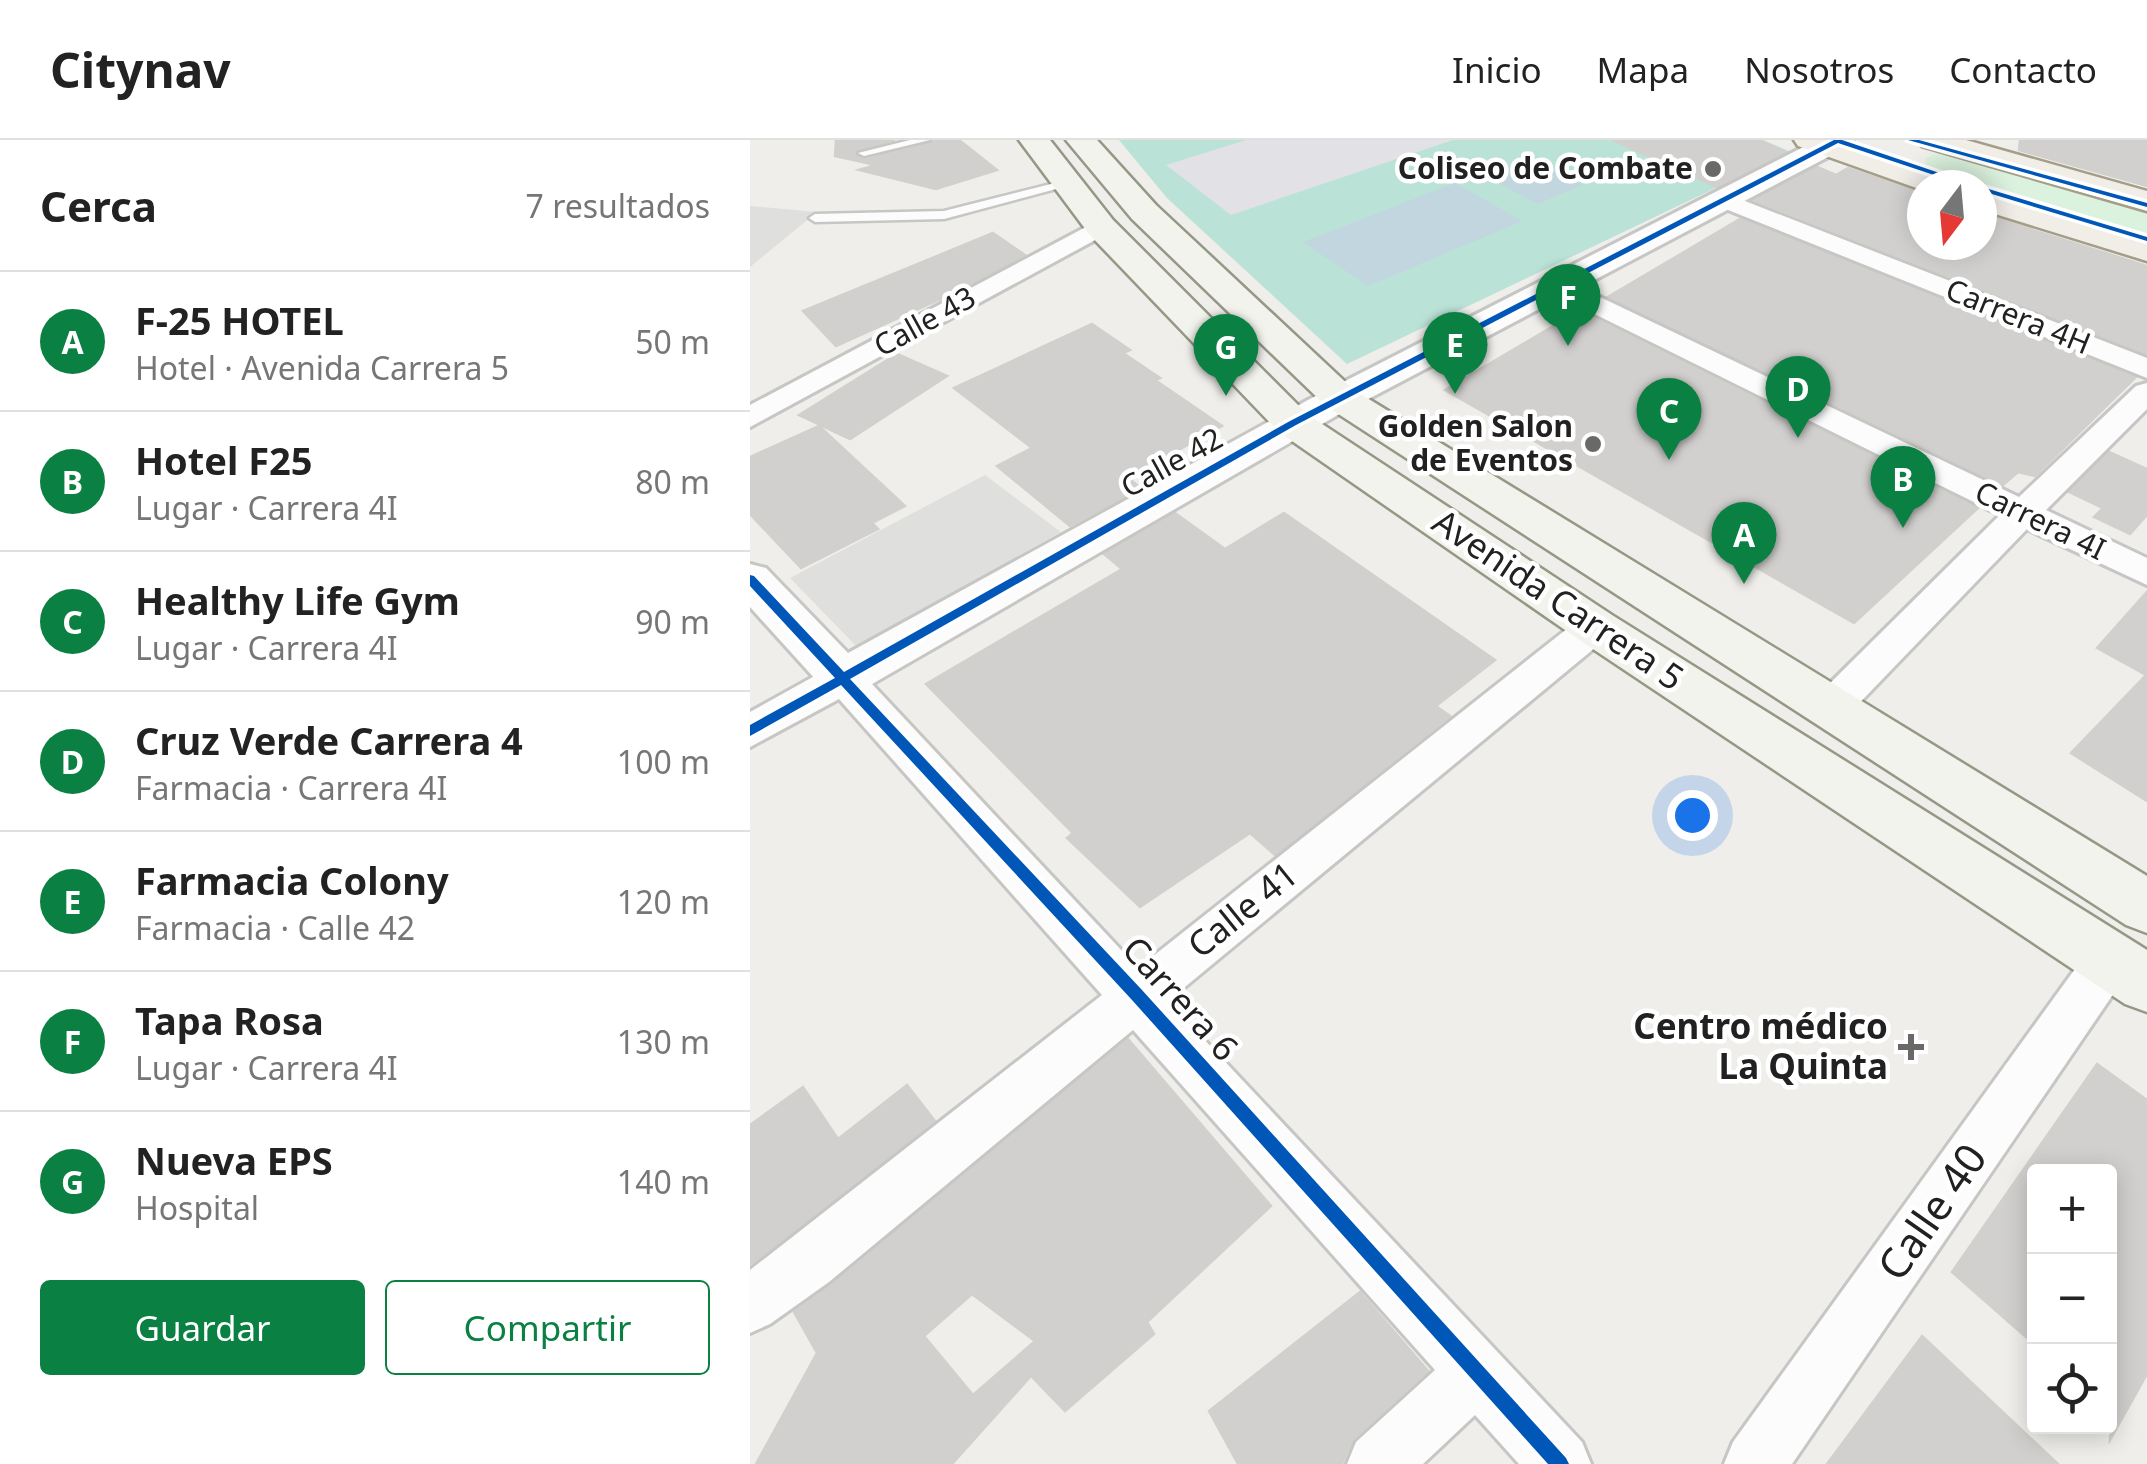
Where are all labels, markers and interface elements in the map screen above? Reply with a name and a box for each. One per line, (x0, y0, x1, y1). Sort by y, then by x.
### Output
text: Citynav (50, 37, 231, 102)
text: Inicio (1452, 46, 1542, 93)
text: Mapa (1597, 46, 1689, 93)
text: Nosotros (1744, 46, 1894, 93)
text: Contacto (1949, 46, 2097, 93)
place label: Coliseo de Combate (1398, 147, 1693, 188)
marker: Coliseo de Combate (1702, 158, 1724, 180)
north arrow (1907, 170, 1997, 260)
text: Cerca (40, 177, 157, 234)
text: 7 resultados (526, 184, 710, 227)
pin: F (1536, 264, 1600, 346)
street label: Carrera 4H (1940, 268, 2097, 363)
street label: Calle 43 (866, 276, 982, 365)
text: F-25 HOTEL (135, 294, 344, 346)
pin: E (1422, 312, 1488, 394)
pin: G (1194, 314, 1258, 396)
text: A (61, 320, 84, 363)
text: 50 m (635, 320, 710, 363)
text: Hotel · Avenida Carrera 5 (135, 346, 509, 389)
pin: D (1766, 356, 1830, 438)
pin: C (1636, 378, 1702, 460)
place label: Golden Salon de Eventos (1378, 405, 1573, 480)
street label: Calle 42 (1113, 417, 1229, 506)
marker: Golden Salon de Eventos (1582, 433, 1604, 455)
text: Hotel F25 (135, 434, 313, 486)
pin: B (1870, 446, 1936, 528)
text: B (62, 460, 83, 503)
text: 80 m (635, 460, 710, 503)
street label: Carrera 4I (1968, 470, 2113, 569)
text: Lugar · Carrera 4I (135, 486, 398, 529)
street label: Avenida Carrera 5 (1424, 497, 1693, 700)
pin: A (1712, 502, 1776, 584)
text: Healthy Life Gym (135, 574, 460, 626)
text: C (62, 600, 83, 643)
text: 90 m (635, 600, 710, 643)
text: Lugar · Carrera 4I (135, 626, 398, 669)
text: Cruz Verde Carrera 4 (135, 714, 523, 766)
text: D (61, 740, 84, 783)
text: 100 m (617, 740, 710, 783)
text: Farmacia · Carrera 4I (135, 766, 447, 809)
your location (1667, 790, 1718, 841)
street label: Calle 41 (1177, 850, 1307, 968)
text: Farmacia Colony (135, 854, 449, 906)
text: E (64, 880, 81, 923)
text: 120 m (617, 880, 710, 923)
text: Farmacia · Calle 42 (135, 906, 415, 949)
street label: Carrera 6 (1113, 926, 1250, 1070)
text: Tapa Rosa (135, 994, 324, 1046)
place label: Centro médico La Quinta (1633, 1002, 1888, 1089)
text: F (64, 1020, 81, 1063)
text: 130 m (617, 1020, 710, 1063)
marker: Centro médico La Quinta (1898, 1034, 1924, 1060)
text: Lugar · Carrera 4I (135, 1046, 398, 1089)
street label: Calle 40 (1863, 1132, 1998, 1291)
text: Nueva EPS (135, 1134, 333, 1186)
text: G (61, 1160, 84, 1203)
text: 140 m (617, 1160, 710, 1203)
map controls (2027, 1164, 2117, 1434)
button: + (2027, 1164, 2117, 1254)
text: Hospital (135, 1186, 259, 1229)
button: − (2027, 1254, 2117, 1344)
button: Guardar (40, 1280, 365, 1375)
button: Compartir (385, 1280, 710, 1375)
button: locate (2027, 1344, 2117, 1434)

